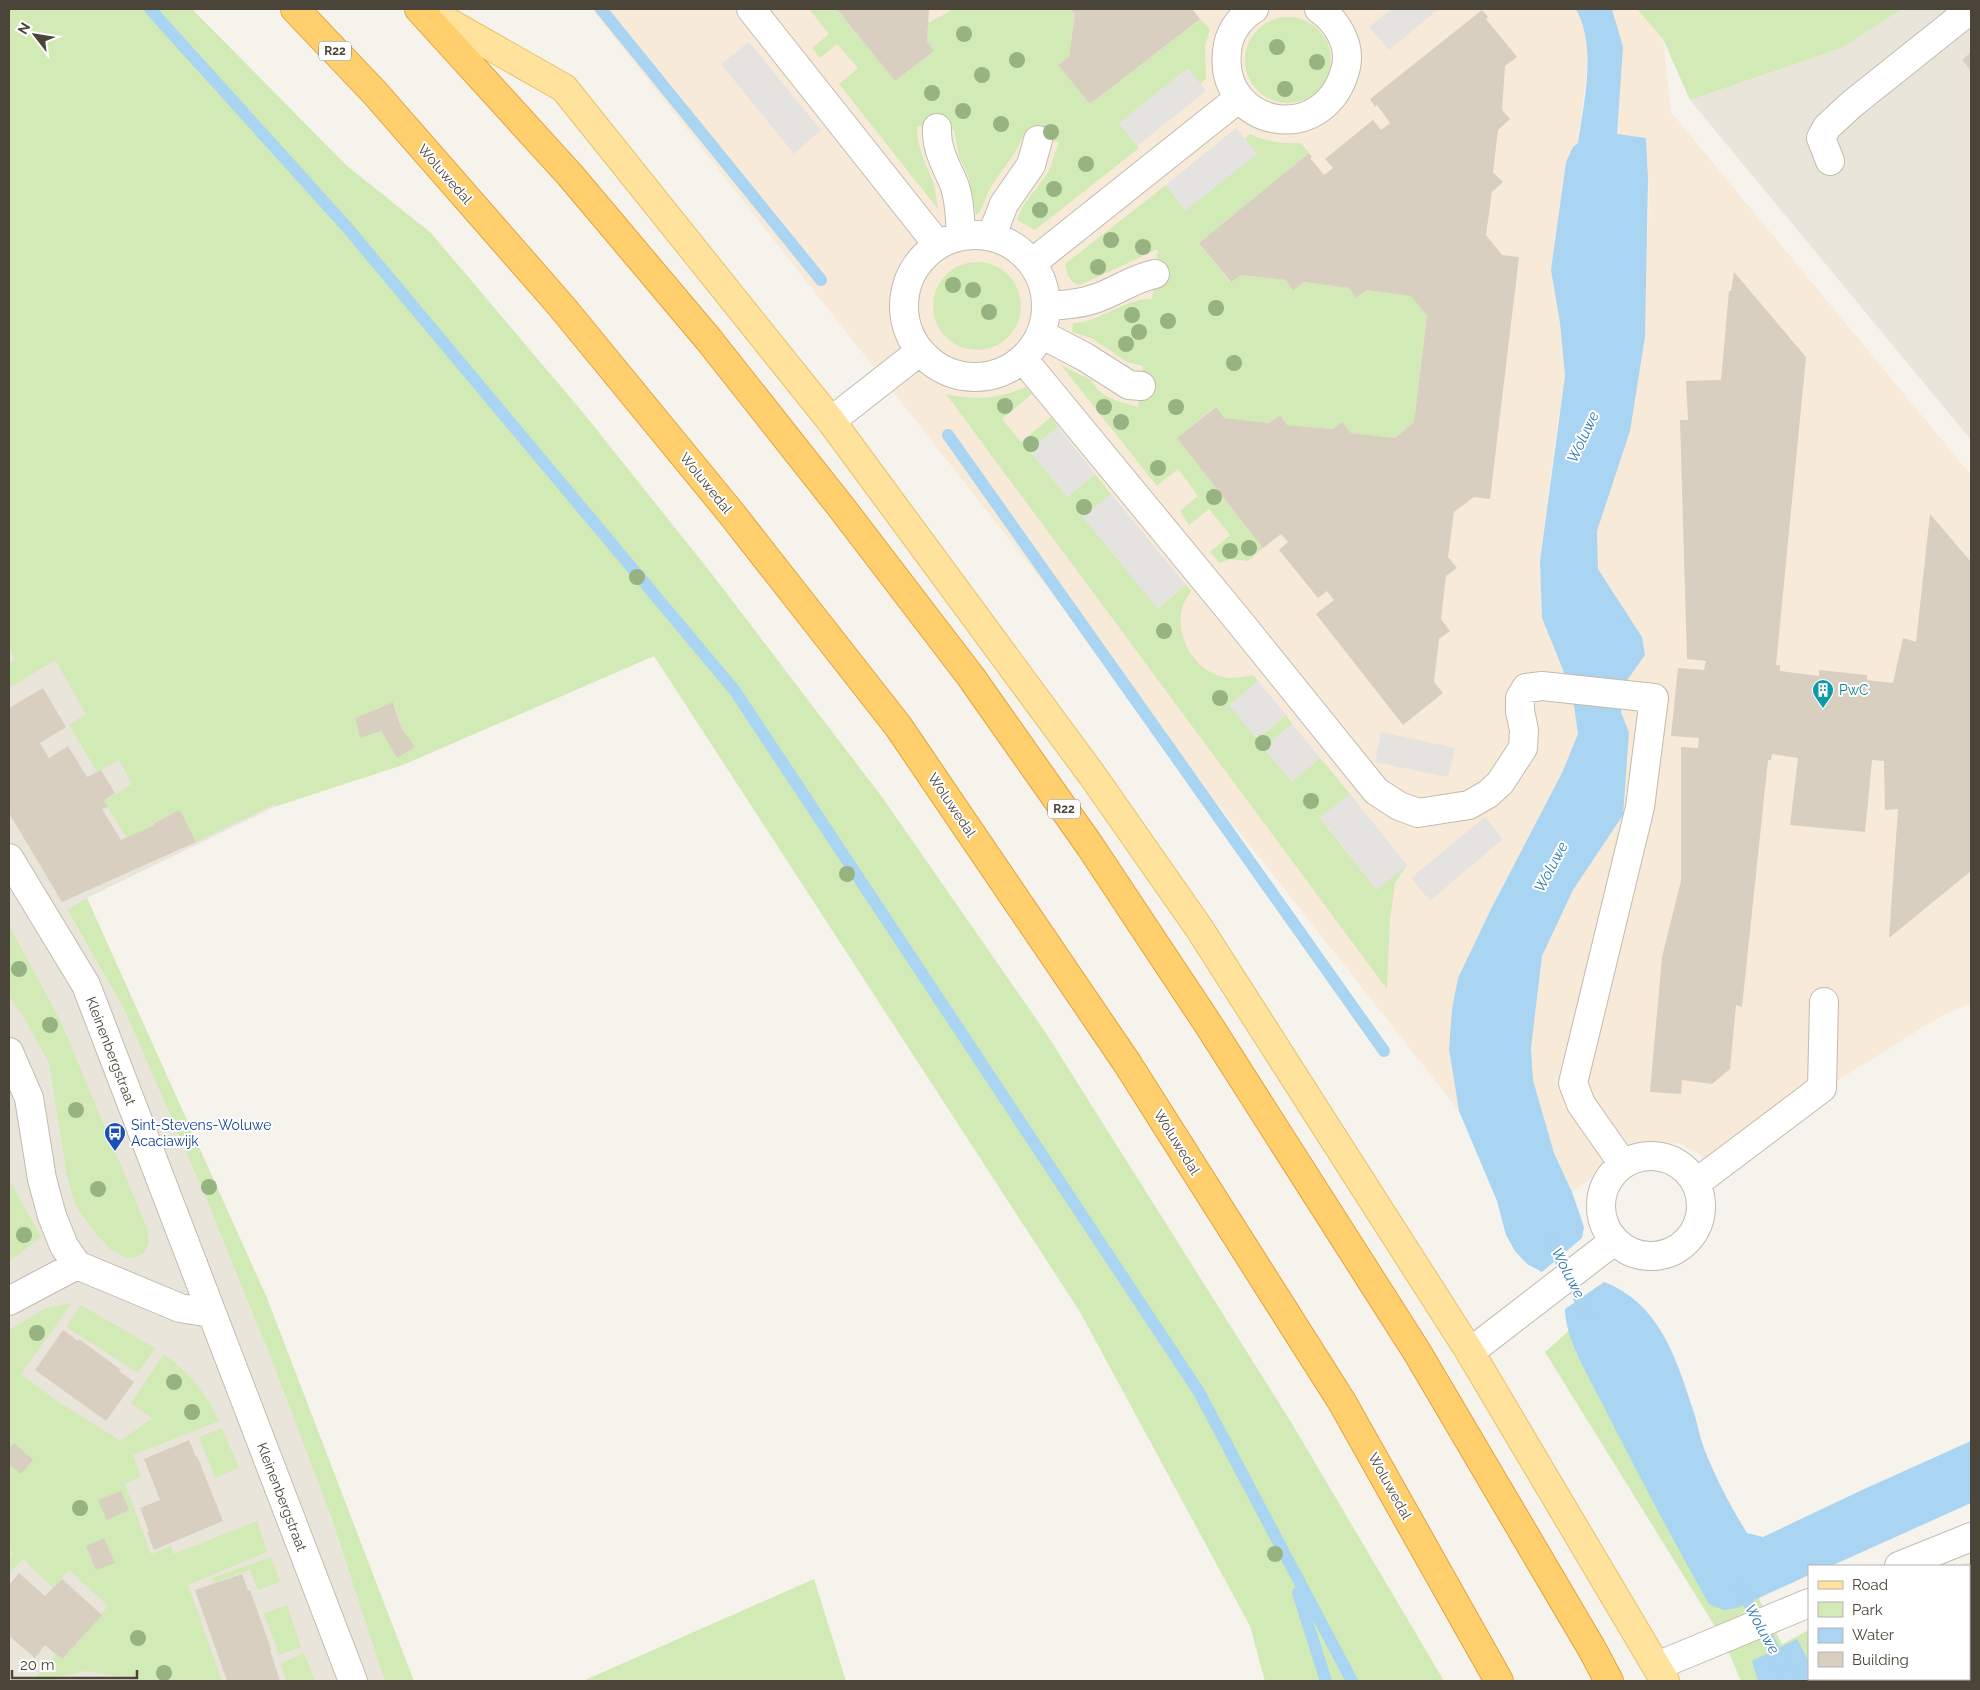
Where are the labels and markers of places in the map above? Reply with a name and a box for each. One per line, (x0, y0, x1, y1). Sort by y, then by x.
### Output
building icon: PwC (1811, 678, 1835, 709)
place label: PwC (1839, 682, 1869, 698)
place label: Sint-Stevens-Woluwe Acaciawijk (131, 1117, 271, 1149)
bus stop icon: Sint-Stevens-Woluwe Acaciawijk (103, 1121, 127, 1152)

